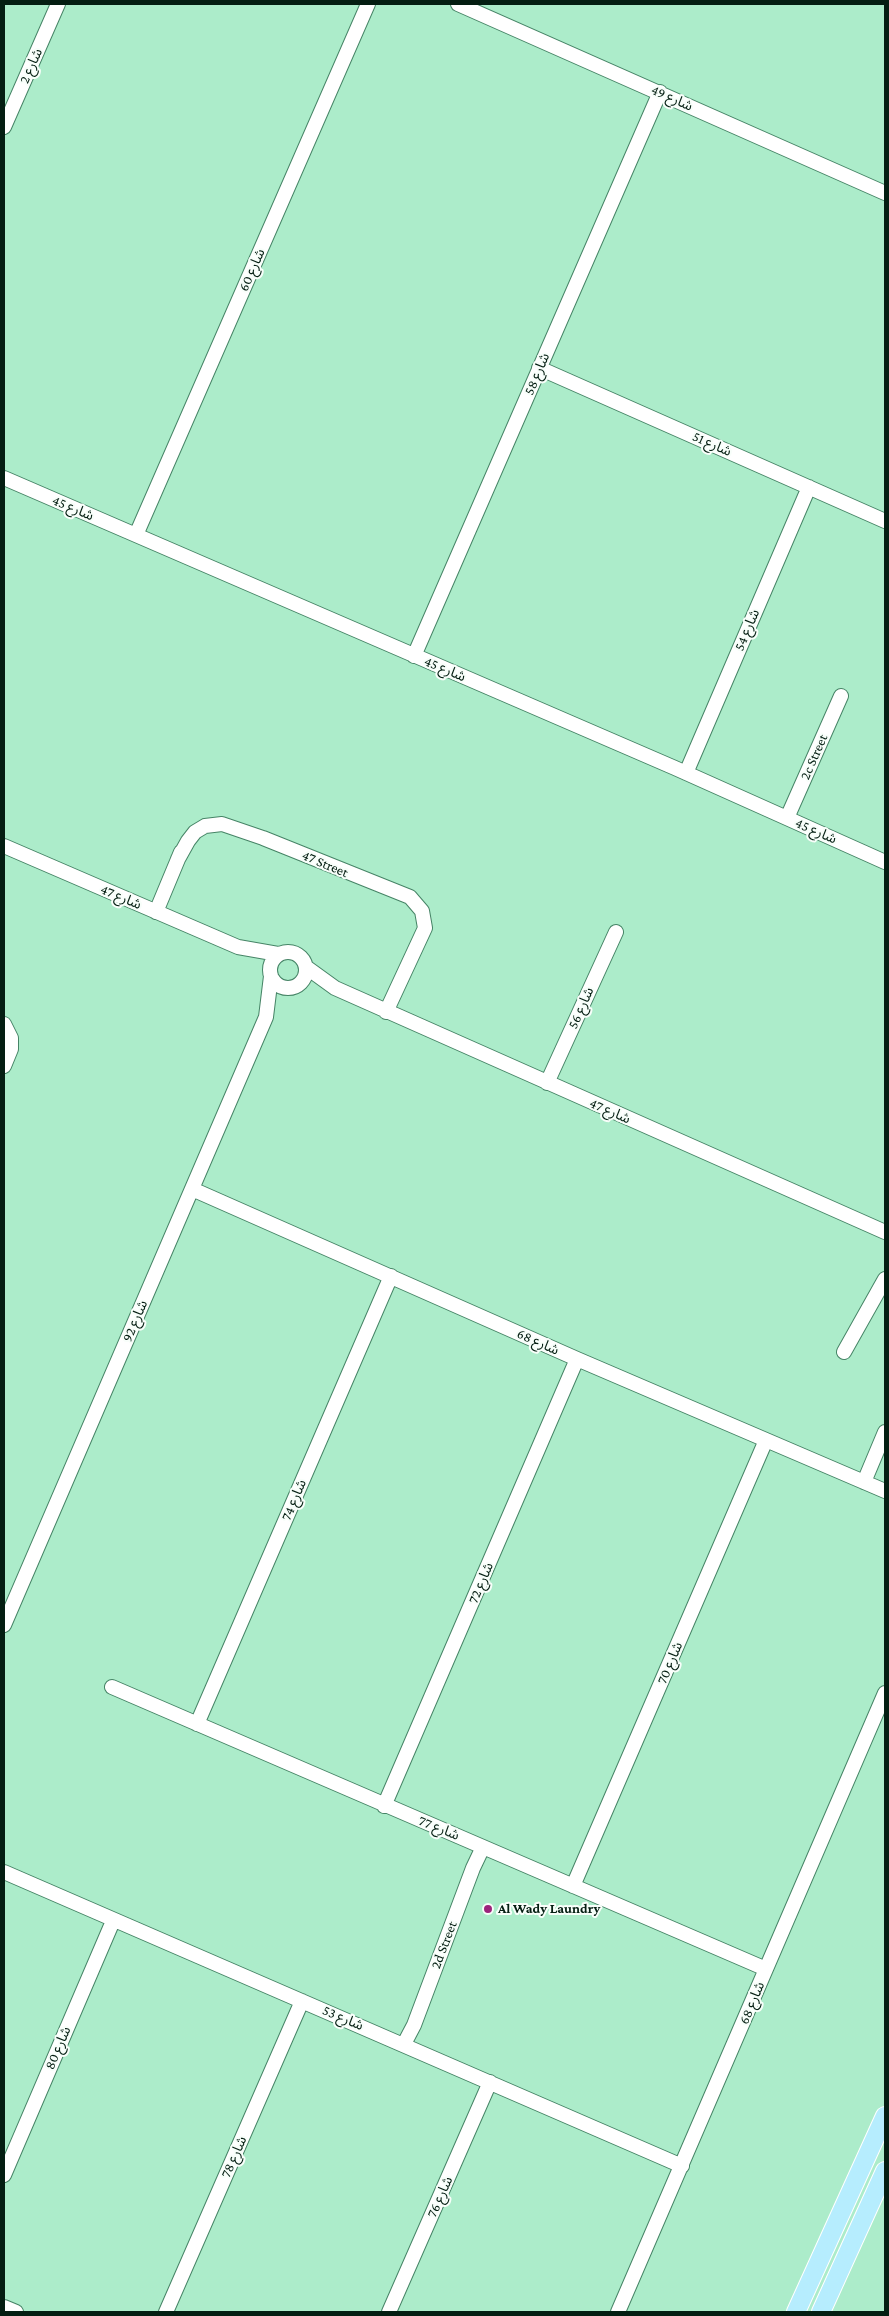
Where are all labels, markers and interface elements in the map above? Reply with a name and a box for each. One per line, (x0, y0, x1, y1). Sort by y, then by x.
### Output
street label: شارع 2 (16, 46, 46, 86)
street label: شارع 49 (648, 81, 696, 115)
street label: شارع 60 (235, 246, 269, 294)
street label: شارع 58 (521, 350, 553, 398)
street label: شارع 51 (690, 428, 734, 460)
street label: شارع 45 (50, 492, 96, 524)
street label: شارع 54 (731, 607, 763, 653)
street label: شارع 45 (422, 653, 468, 685)
street label: 2c Street (797, 732, 831, 782)
street label: شارع 45 (793, 814, 839, 848)
street label: 47 Street (299, 847, 351, 881)
street label: شارع 47 (98, 881, 144, 913)
street label: شارع 56 (564, 985, 598, 1031)
street label: شارع 47 (587, 1095, 633, 1127)
street label: شارع 92 (119, 1298, 151, 1344)
street label: شارع 68 (514, 1325, 562, 1359)
street label: شارع 74 (278, 1477, 310, 1523)
street label: شارع 72 (465, 1560, 497, 1606)
street label: شارع 70 (654, 1639, 686, 1687)
street label: شارع 77 (416, 1812, 462, 1844)
place label: Al Wady Laundry (498, 1901, 600, 1917)
marker: Al Wady Laundry (482, 1903, 494, 1915)
street label: 2d Street (427, 1919, 461, 1971)
street label: شارع 68 (736, 1979, 768, 2027)
street label: شارع 53 (320, 2002, 366, 2034)
street label: شارع 80 (41, 2024, 75, 2072)
street label: شارع 78 (217, 2134, 251, 2180)
street label: شارع 76 (424, 2174, 456, 2220)

